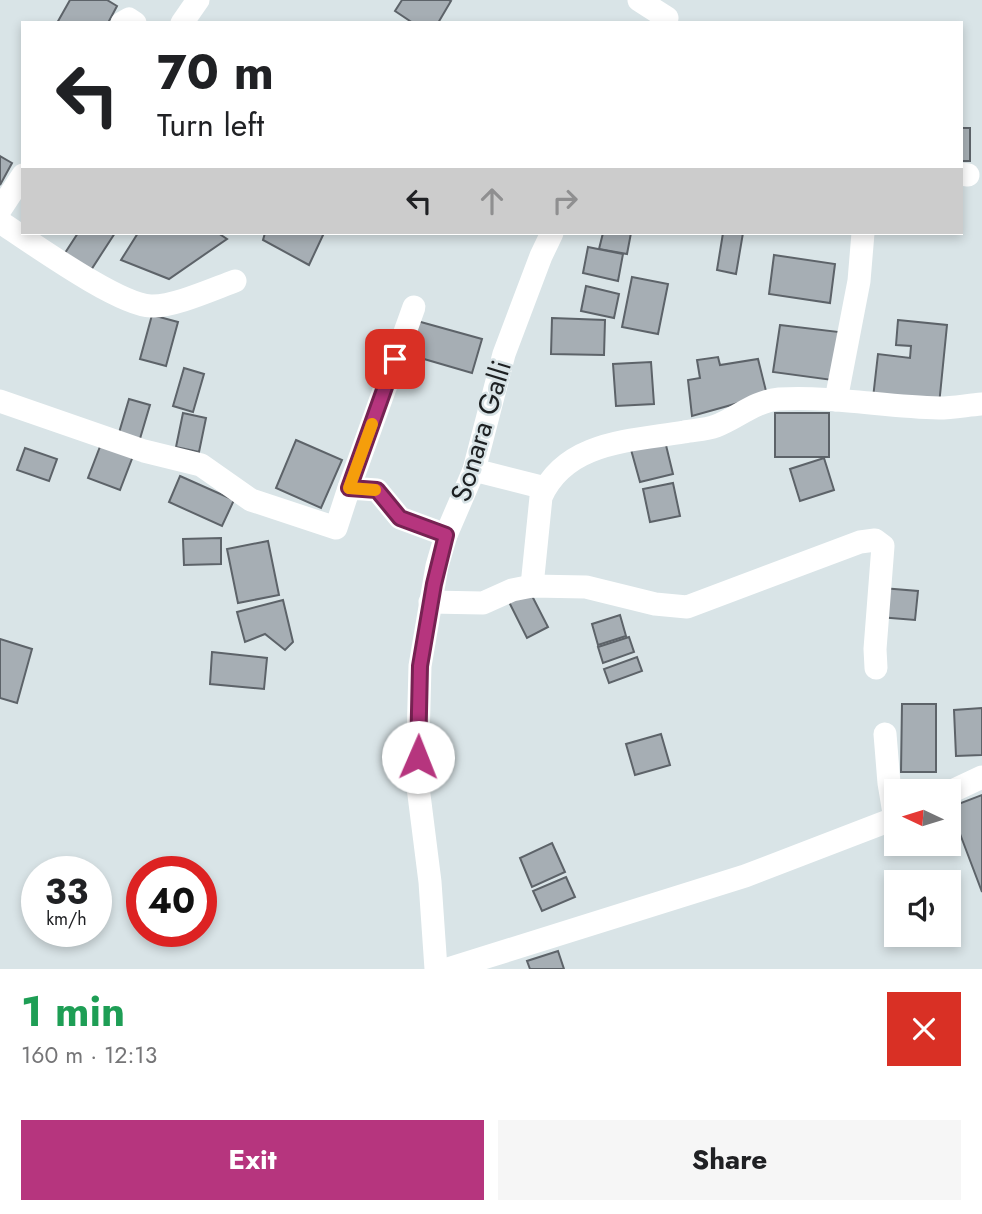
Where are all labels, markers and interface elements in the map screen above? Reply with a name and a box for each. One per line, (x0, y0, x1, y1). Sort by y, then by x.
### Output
text: 70 m (157, 37, 274, 107)
icon: left (42, 49, 133, 140)
text: Turn left (157, 102, 264, 148)
icon: left (400, 182, 438, 220)
icon: ahead (473, 182, 511, 220)
icon: right (546, 182, 584, 220)
pin (365, 329, 425, 389)
icon: arrive (376, 340, 414, 378)
street label: Sonara Galli (440, 355, 522, 507)
position arrow (381, 720, 455, 794)
north arrow (884, 779, 961, 856)
map controls (884, 779, 961, 947)
speed limit sign: 40 (126, 856, 217, 947)
text: 33 (45, 867, 88, 917)
button: sound (884, 870, 961, 947)
text: km/h (46, 906, 87, 932)
text: 1 min (21, 981, 125, 1042)
button: close (887, 992, 961, 1066)
text: 160 m · 12:13 (21, 1038, 157, 1072)
button: Exit (21, 1120, 484, 1200)
button: Share (498, 1120, 961, 1200)

